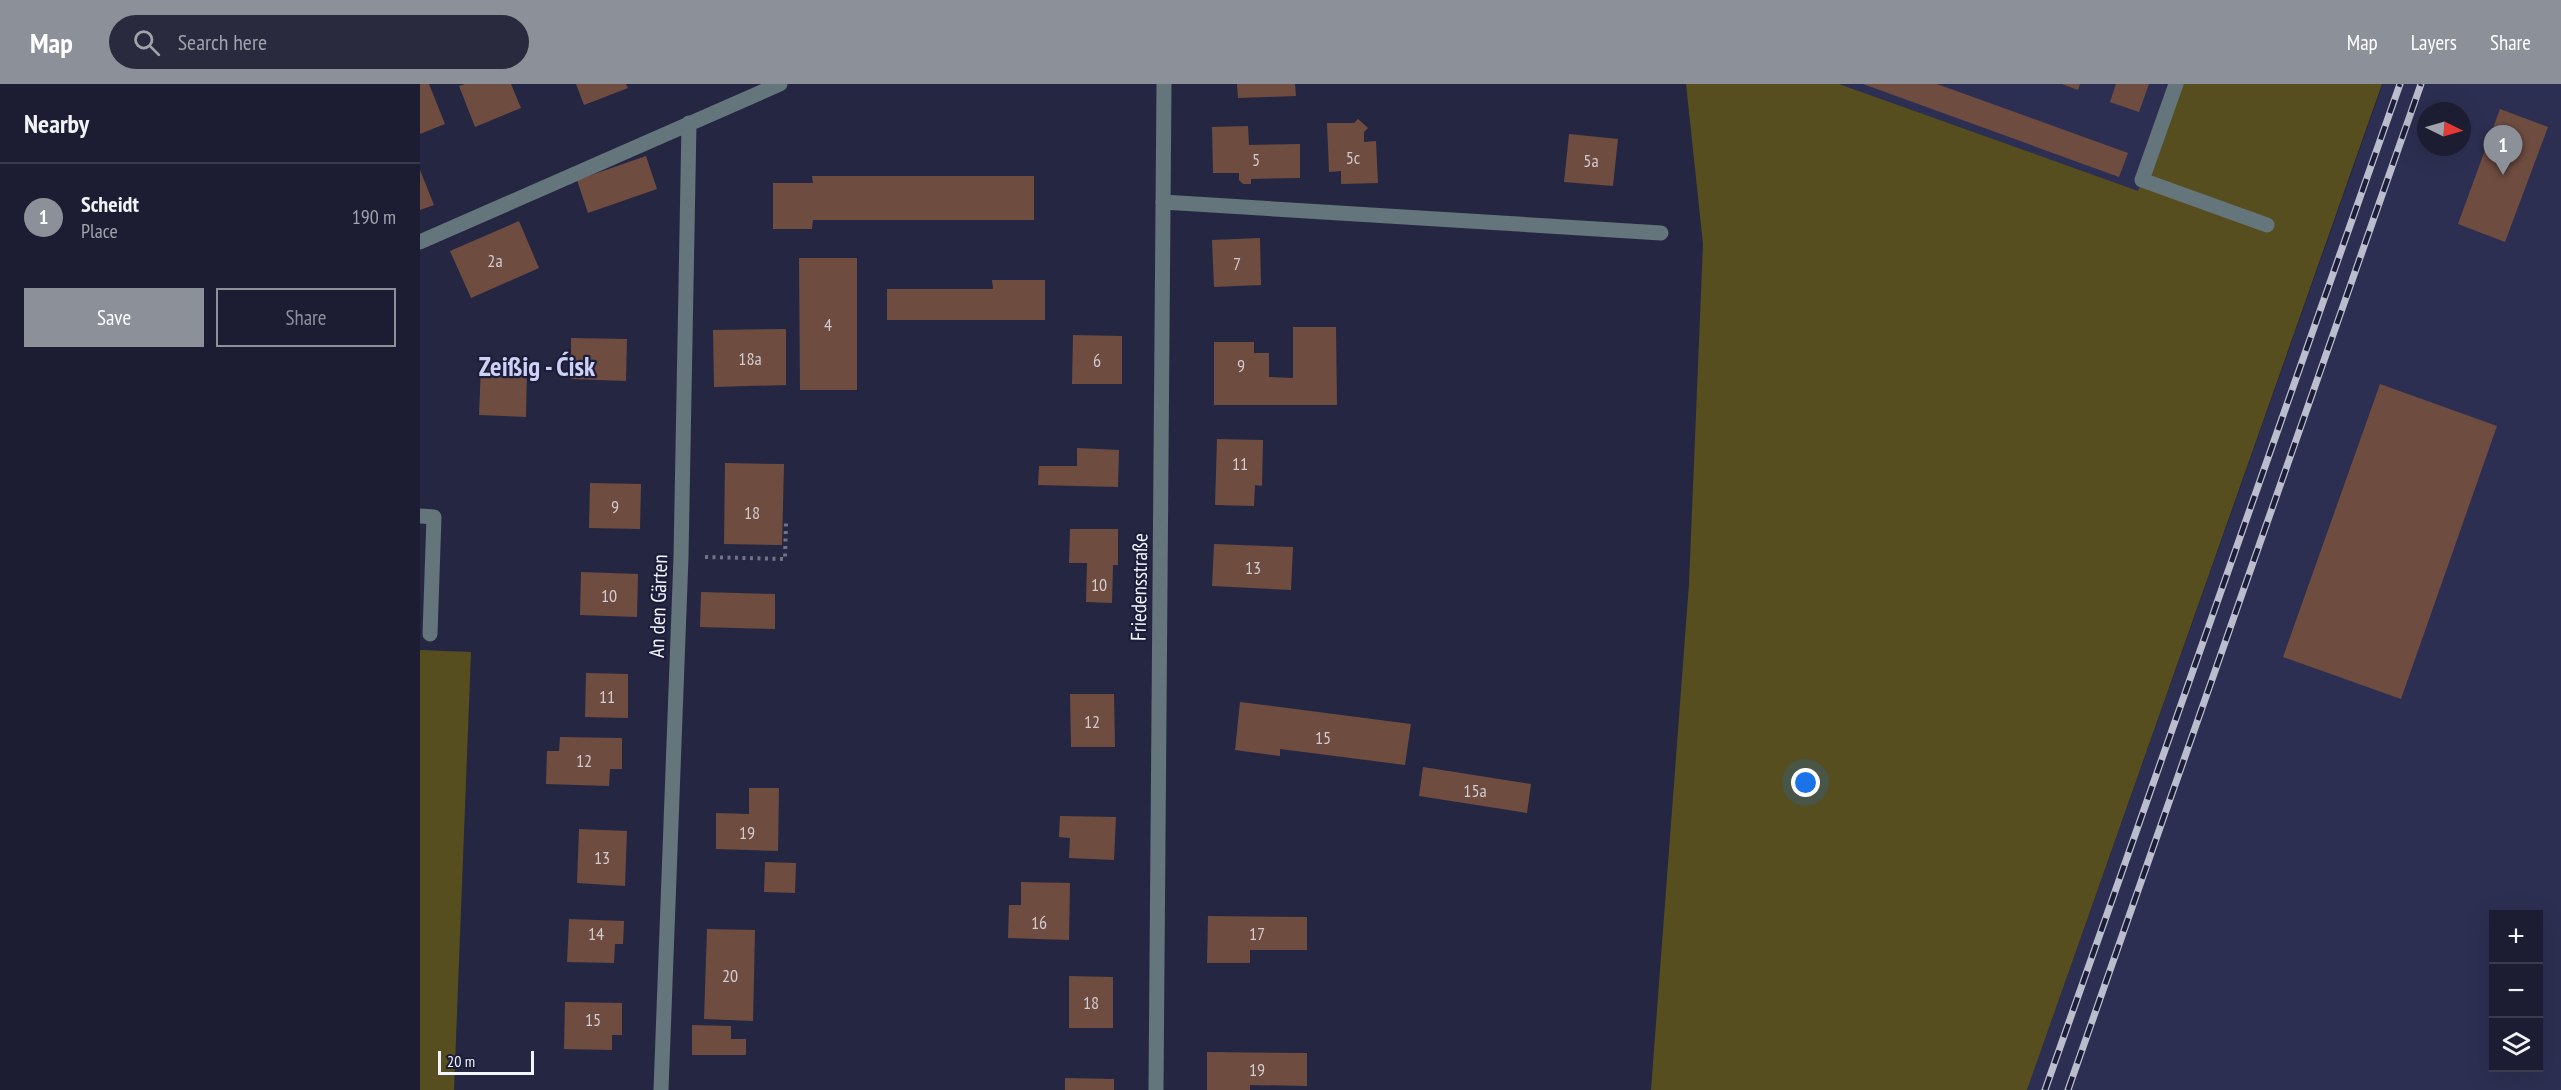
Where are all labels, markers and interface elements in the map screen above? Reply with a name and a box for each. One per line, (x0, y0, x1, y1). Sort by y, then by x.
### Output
search box (109, 15, 529, 69)
text: Map (30, 24, 73, 61)
icon: search (130, 26, 163, 59)
text: Search here (178, 28, 267, 56)
text: Map (2347, 29, 2378, 56)
text: Layers (2411, 29, 2457, 56)
text: Share (2490, 29, 2531, 56)
north arrow (2417, 102, 2471, 156)
text: Nearby (24, 107, 89, 140)
pin: 1 (2484, 126, 2522, 175)
house number: 5c (1346, 146, 1361, 169)
house number: 5 (1252, 148, 1260, 171)
house number: 5a (1583, 149, 1599, 172)
text: Scheidt (81, 190, 139, 218)
text: 1 (39, 204, 48, 230)
text: 190 m (352, 204, 396, 230)
text: Place (81, 218, 118, 244)
house number: 2a (487, 249, 503, 272)
house number: 7 (1233, 252, 1241, 275)
button: Save (24, 288, 204, 347)
button: Share (216, 288, 396, 347)
house number: 4 (824, 313, 832, 336)
house number: 18a (738, 347, 762, 370)
district label: Zeißig - Ćisk (479, 349, 596, 383)
house number: 6 (1093, 349, 1101, 372)
house number: 9 (1237, 354, 1245, 377)
house number: 11 (1232, 452, 1248, 475)
house number: 9 (611, 495, 619, 518)
house number: 18 (744, 501, 760, 524)
street label: Friedensstraße (1125, 533, 1153, 641)
street label: An den Gärten (643, 554, 673, 658)
house number: 13 (1245, 556, 1261, 579)
house number: 10 (1091, 573, 1107, 596)
house number: 10 (601, 584, 617, 607)
house number: 11 (599, 685, 615, 708)
house number: 12 (1084, 710, 1100, 733)
house number: 15 (1315, 726, 1331, 749)
house number: 12 (576, 749, 592, 772)
your location (1791, 768, 1820, 797)
house number: 15a (1463, 779, 1487, 802)
house number: 19 (739, 821, 755, 844)
house number: 13 (594, 846, 610, 869)
map controls (2489, 910, 2543, 1072)
button: + (2489, 910, 2543, 964)
house number: 16 (1031, 911, 1047, 934)
house number: 14 (588, 922, 604, 945)
house number: 17 (1249, 922, 1265, 945)
house number: 20 (722, 964, 738, 987)
button: − (2489, 964, 2543, 1018)
house number: 18 (1083, 991, 1099, 1014)
house number: 15 (585, 1008, 601, 1031)
button: layers (2489, 1018, 2543, 1072)
scale bar (438, 1048, 534, 1076)
text: 20 m (447, 1051, 475, 1071)
house number: 19 (1249, 1058, 1265, 1081)

